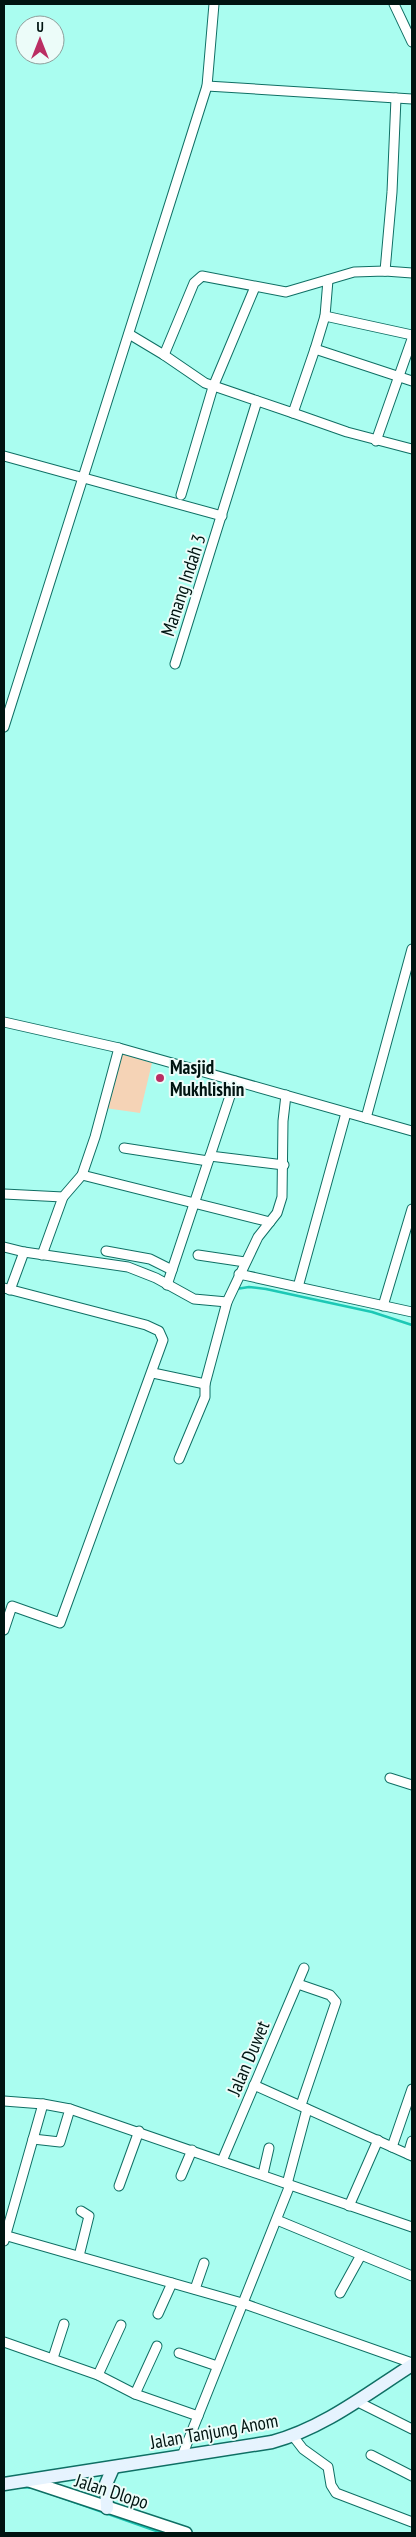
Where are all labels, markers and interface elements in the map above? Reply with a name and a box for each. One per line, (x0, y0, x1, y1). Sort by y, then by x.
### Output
north arrow (15, 15, 65, 65)
text: U (36, 18, 44, 36)
street label: Manang Indah 3 (155, 531, 211, 639)
place label: Masjid Mukhlishin (170, 1055, 244, 1101)
marker: Masjid Mukhlishin (154, 1072, 166, 1084)
street label: Jalan Duwet (221, 2016, 275, 2100)
street label: Jalan Tanjung Anom (147, 2408, 280, 2454)
street label: Jalan Dlopo (71, 2468, 152, 2514)

